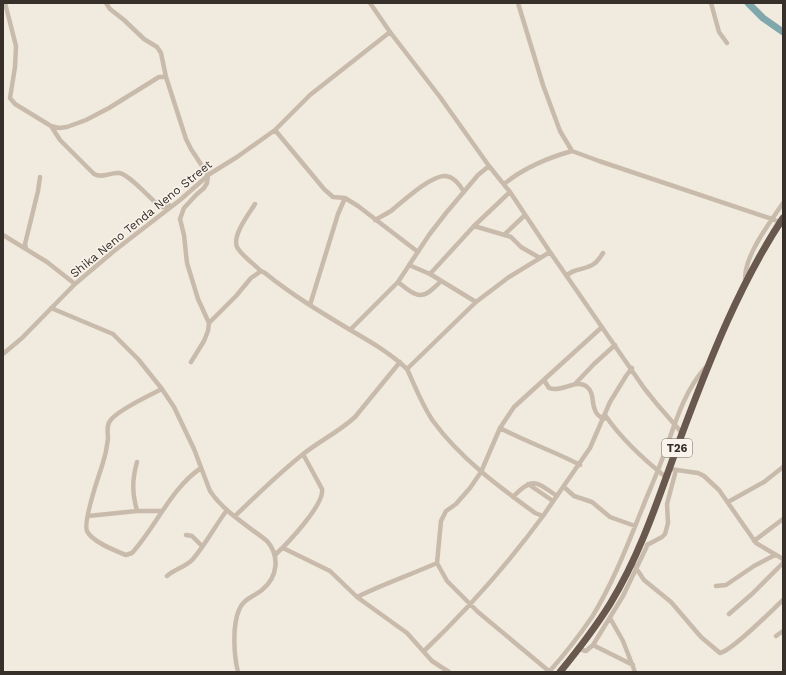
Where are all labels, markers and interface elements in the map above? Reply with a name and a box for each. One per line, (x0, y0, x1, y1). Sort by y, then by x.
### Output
street label: Shika Neno Tenda Neno Street (67, 157, 215, 281)
road number: T26 (662, 439, 692, 457)

